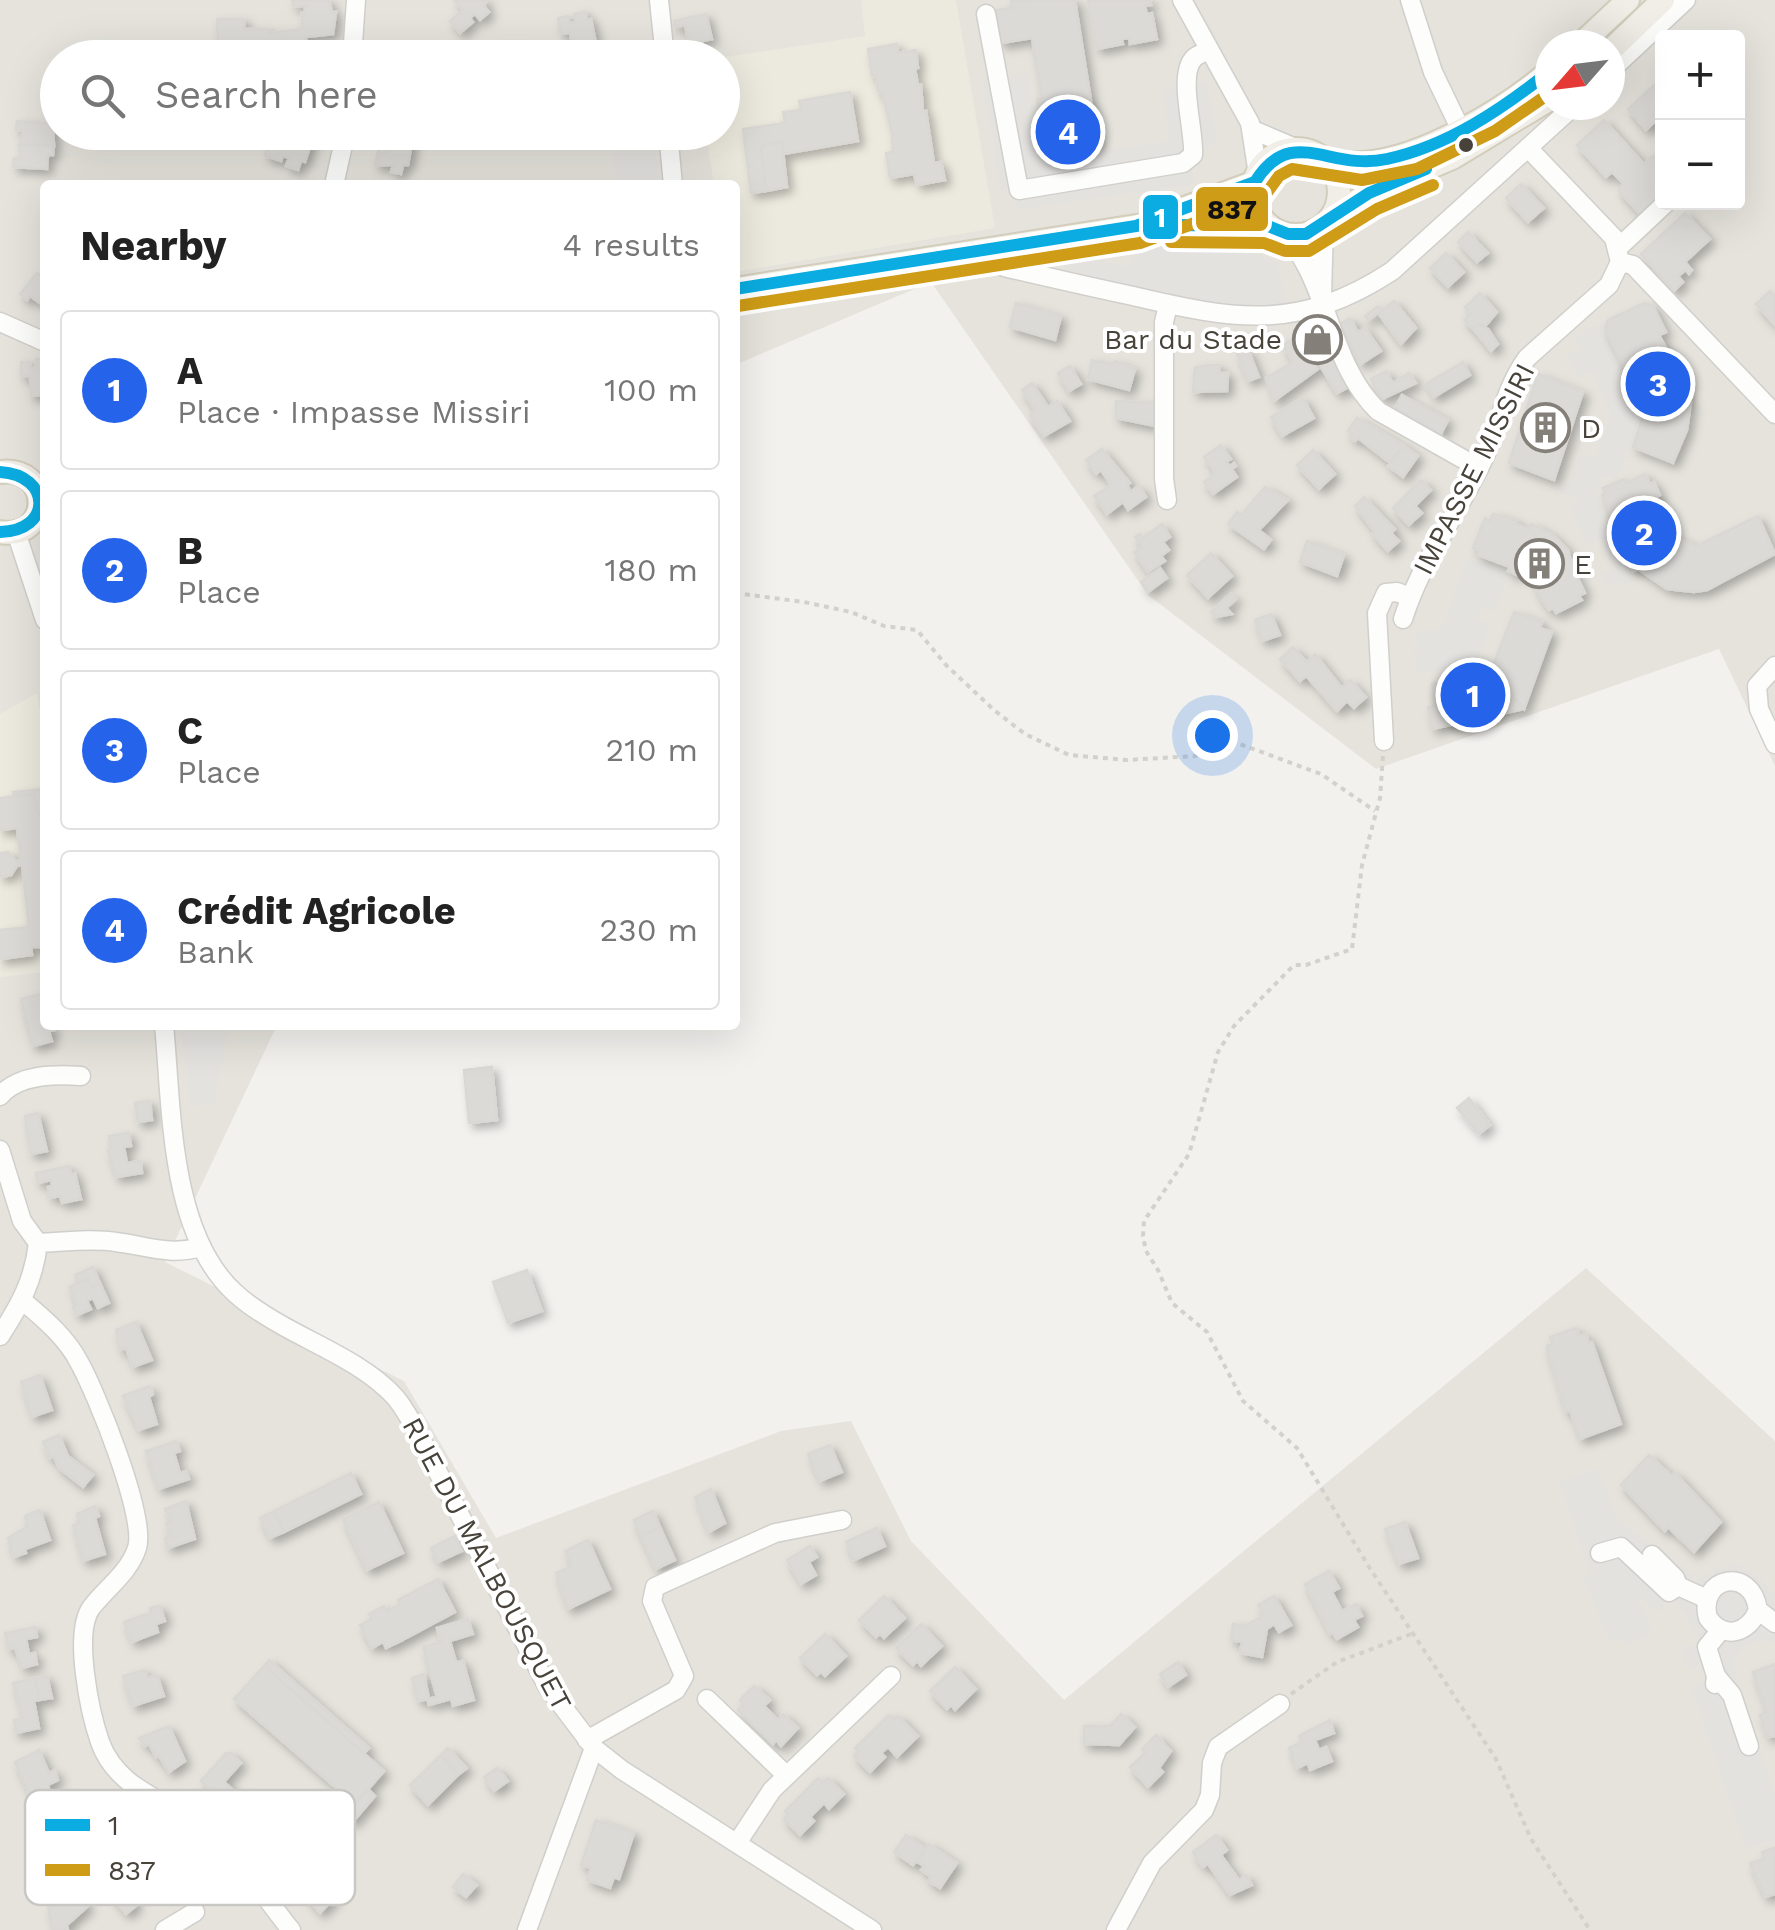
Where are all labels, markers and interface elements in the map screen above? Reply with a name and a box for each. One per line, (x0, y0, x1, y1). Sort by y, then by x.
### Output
north arrow (1535, 30, 1625, 120)
map controls (1655, 30, 1745, 210)
button: + (1655, 30, 1745, 120)
search box (40, 40, 740, 150)
icon: search (75, 68, 130, 123)
text: Search here (155, 73, 378, 117)
pin: 4 (1036, 94, 1100, 170)
button: − (1655, 120, 1745, 210)
unlabelled marker (1456, 135, 1476, 155)
line badge: 837 (1194, 185, 1270, 233)
line badge: 1 (1141, 193, 1180, 241)
text: 837 (1207, 193, 1257, 226)
text: 1 (1154, 201, 1166, 234)
text: Nearby (80, 221, 227, 270)
text: 4 results (562, 226, 700, 264)
shop icon: Bar du Stade (1291, 313, 1343, 365)
place label: Bar du Stade (1104, 323, 1282, 356)
pin: 3 (1626, 346, 1690, 422)
text: A (177, 349, 203, 393)
street label: IMPASSE MISSIRI (1406, 358, 1542, 580)
text: 1 (108, 371, 121, 409)
text: 100 m (604, 371, 698, 409)
text: Place · Impasse Missiri (177, 393, 531, 431)
building icon: D (1520, 402, 1572, 454)
place label: D (1581, 412, 1601, 445)
pin: 2 (1612, 496, 1676, 570)
text: B (177, 529, 203, 573)
building icon: E (1513, 538, 1565, 590)
place label: E (1574, 548, 1592, 581)
text: 2 (105, 551, 124, 589)
text: 180 m (604, 551, 698, 589)
text: Place (177, 573, 261, 611)
pin: 1 (1440, 658, 1506, 732)
text: C (177, 709, 203, 753)
your location (1187, 710, 1238, 761)
text: 3 (105, 731, 124, 769)
text: 210 m (606, 731, 698, 769)
text: Place (177, 753, 261, 791)
text: Crédit Agricole (177, 889, 456, 933)
text: 4 (104, 911, 125, 949)
text: 230 m (599, 911, 698, 949)
text: Bank (177, 933, 254, 971)
street label: RUE DU MALBOUSQUET (396, 1412, 578, 1716)
legend (25, 1790, 355, 1905)
text: 1 (108, 1809, 119, 1842)
text: 837 (108, 1854, 156, 1887)

